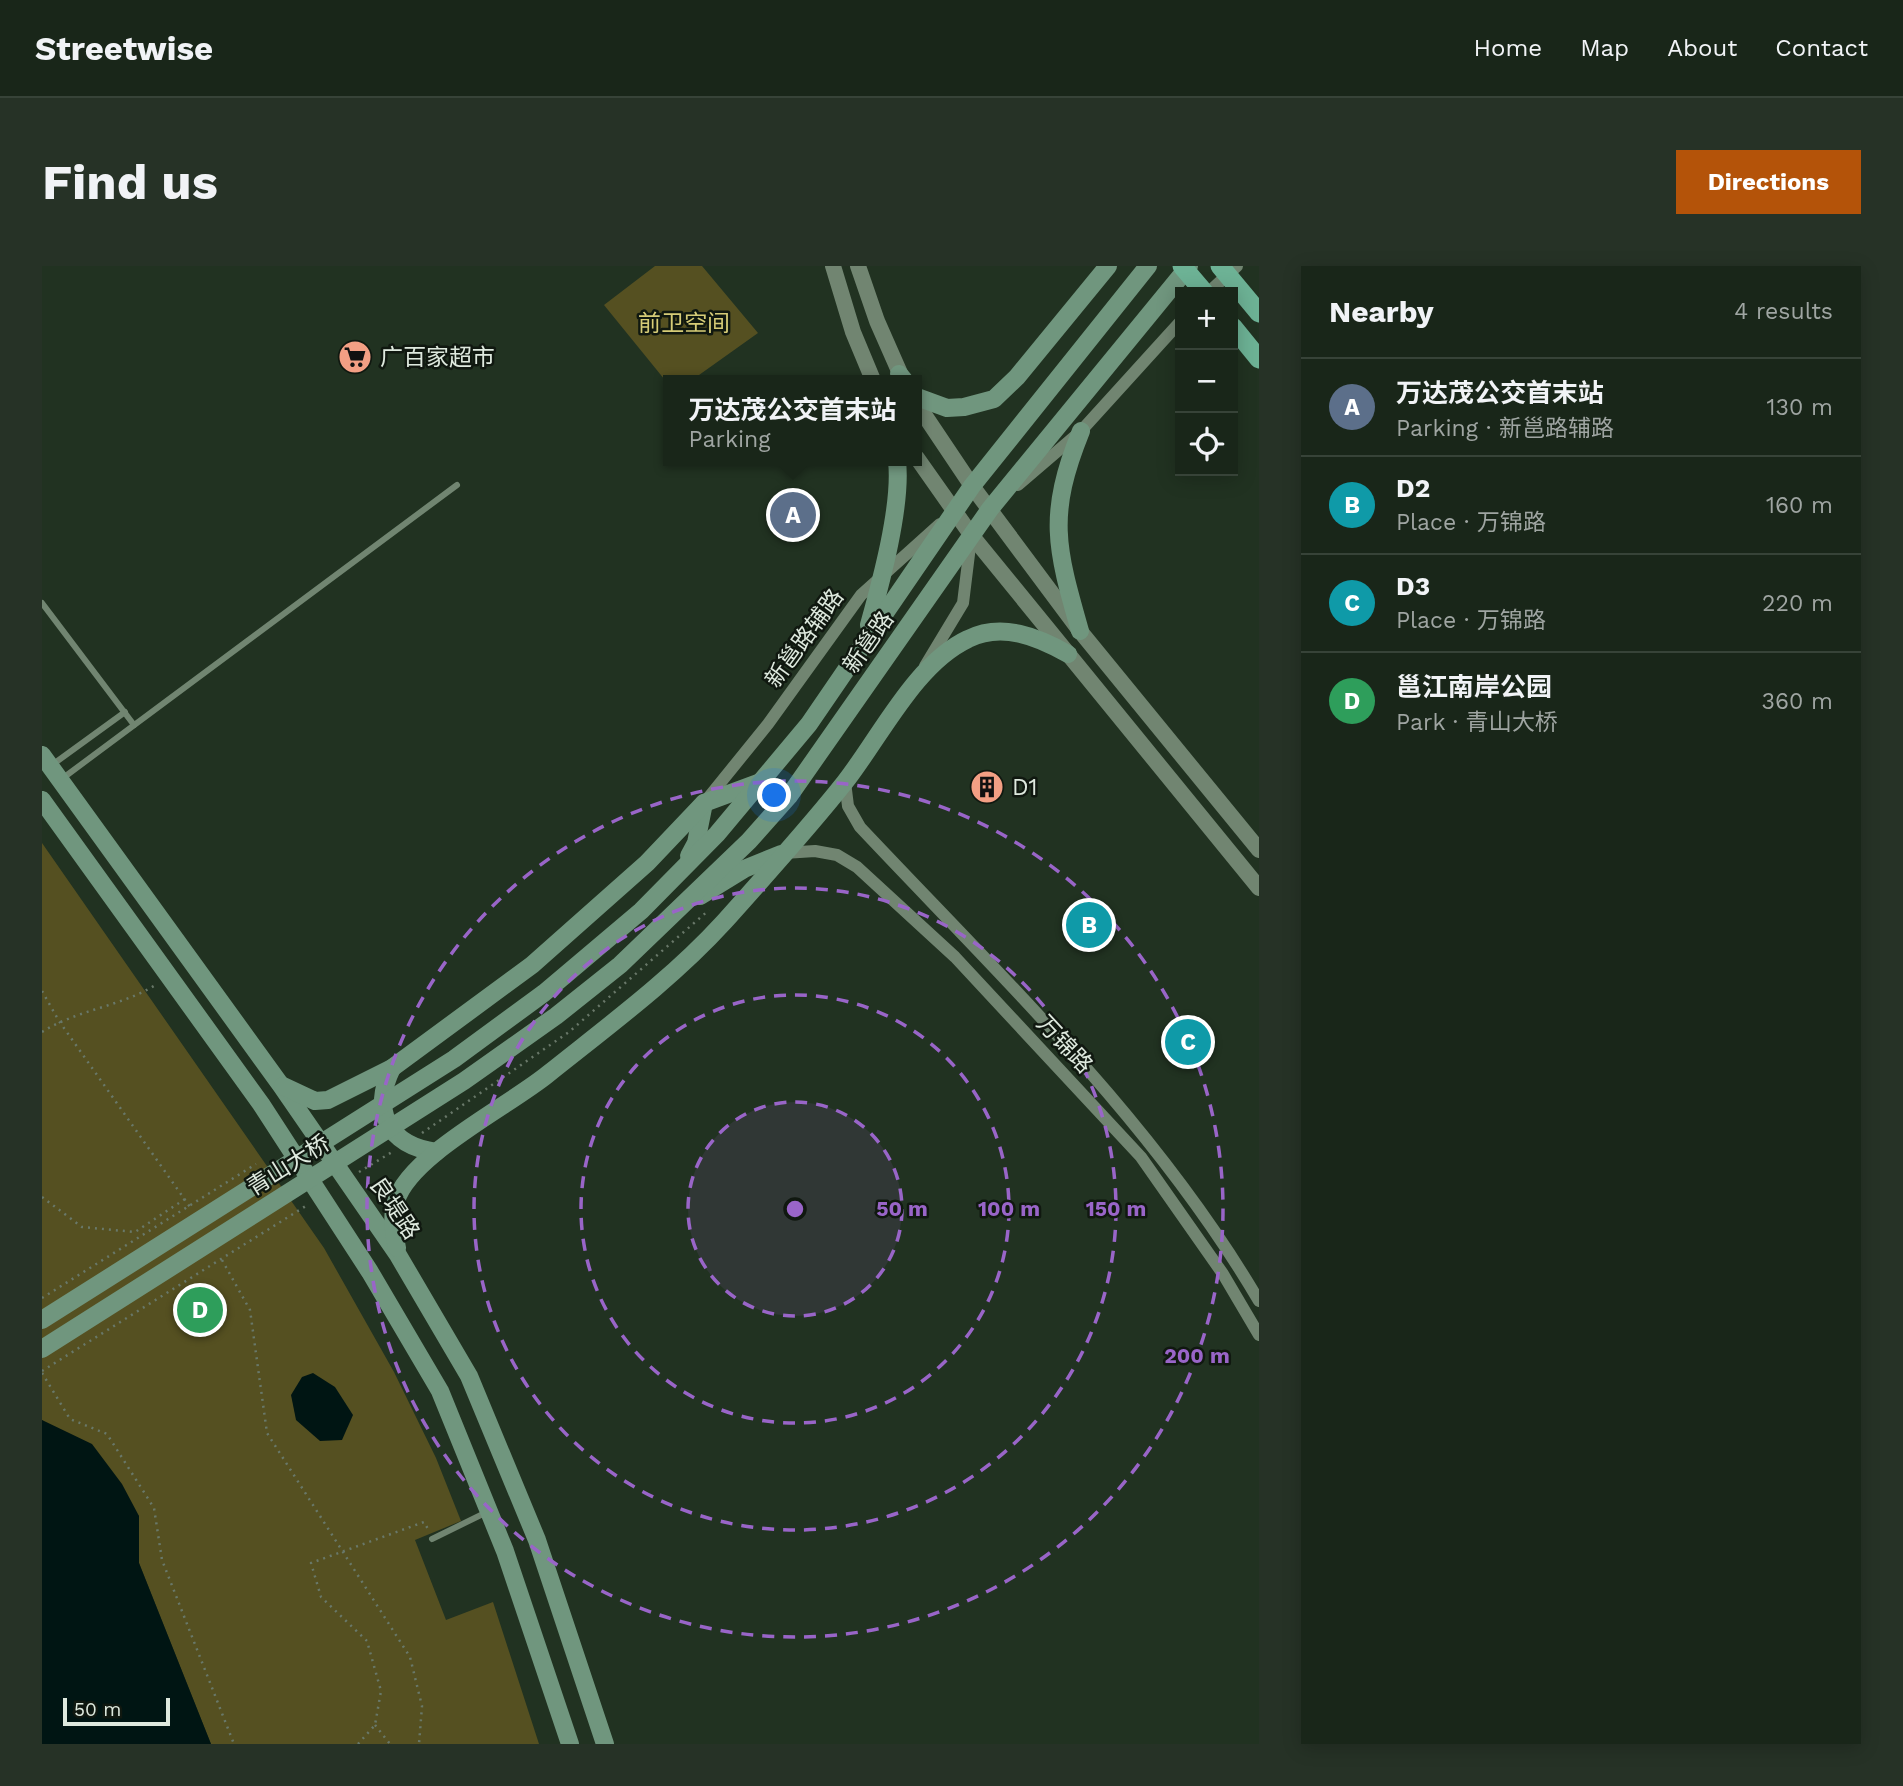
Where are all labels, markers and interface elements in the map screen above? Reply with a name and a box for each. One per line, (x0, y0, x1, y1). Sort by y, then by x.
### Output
text: Streetwise (35, 29, 213, 68)
text: Home (1474, 34, 1542, 62)
text: Map (1580, 34, 1629, 62)
text: About (1667, 34, 1737, 62)
text: Contact (1775, 34, 1868, 62)
button: Directions (1676, 150, 1861, 214)
text: Find us (42, 153, 218, 211)
map controls (1175, 287, 1238, 476)
button: + (1175, 287, 1238, 350)
text: Nearby (1329, 294, 1434, 329)
text: 4 results (1734, 298, 1833, 325)
park label: 前卫空间 (638, 310, 730, 337)
supermarket icon: 广百家超市 (336, 338, 374, 376)
place label: 广百家超市 (380, 344, 495, 371)
button: − (1175, 350, 1238, 413)
popup (663, 375, 922, 466)
text: 万达茂公交首末站 (1396, 378, 1604, 408)
text: A (1344, 394, 1360, 421)
text: 130 m (1767, 394, 1833, 421)
text: 万达茂公交首末站 (688, 395, 897, 425)
button: locate (1175, 413, 1238, 476)
text: Parking · 新邕路辅路 (1396, 415, 1614, 442)
text: Parking (688, 426, 771, 453)
text: D2 (1396, 473, 1430, 503)
pin: A (770, 489, 816, 541)
text: B (1344, 492, 1360, 519)
text: 160 m (1766, 492, 1833, 519)
text: Place · 万锦路 (1396, 509, 1546, 536)
text: D3 (1396, 571, 1430, 601)
street label: 新邕路辅路 (760, 584, 849, 693)
text: C (1344, 590, 1360, 617)
text: 220 m (1762, 590, 1833, 617)
street label: 新邕路 (838, 606, 899, 678)
text: Place · 万锦路 (1396, 607, 1546, 634)
text: 邕江南岸公园 (1396, 672, 1552, 702)
text: D (1344, 688, 1360, 715)
text: 360 m (1762, 688, 1833, 715)
text: Park · 青山大桥 (1396, 709, 1558, 736)
building icon: D1 (968, 768, 1006, 806)
place label: D1 (1012, 774, 1038, 801)
your location (757, 778, 791, 812)
pin: B (1066, 899, 1112, 951)
street label: 万锦路 (1031, 1010, 1098, 1079)
pin: C (1165, 1016, 1211, 1068)
street label: 青山大桥 (242, 1130, 334, 1201)
street label: 良堤路 (364, 1172, 425, 1244)
text: 50 m (876, 1196, 928, 1221)
text: 100 m (978, 1196, 1040, 1221)
text: 150 m (1086, 1196, 1146, 1221)
centre of rings (783, 1197, 807, 1221)
pin: D (177, 1284, 223, 1336)
text: 200 m (1164, 1343, 1230, 1368)
scale bar (63, 1695, 170, 1727)
text: 50 m (74, 1698, 121, 1721)

